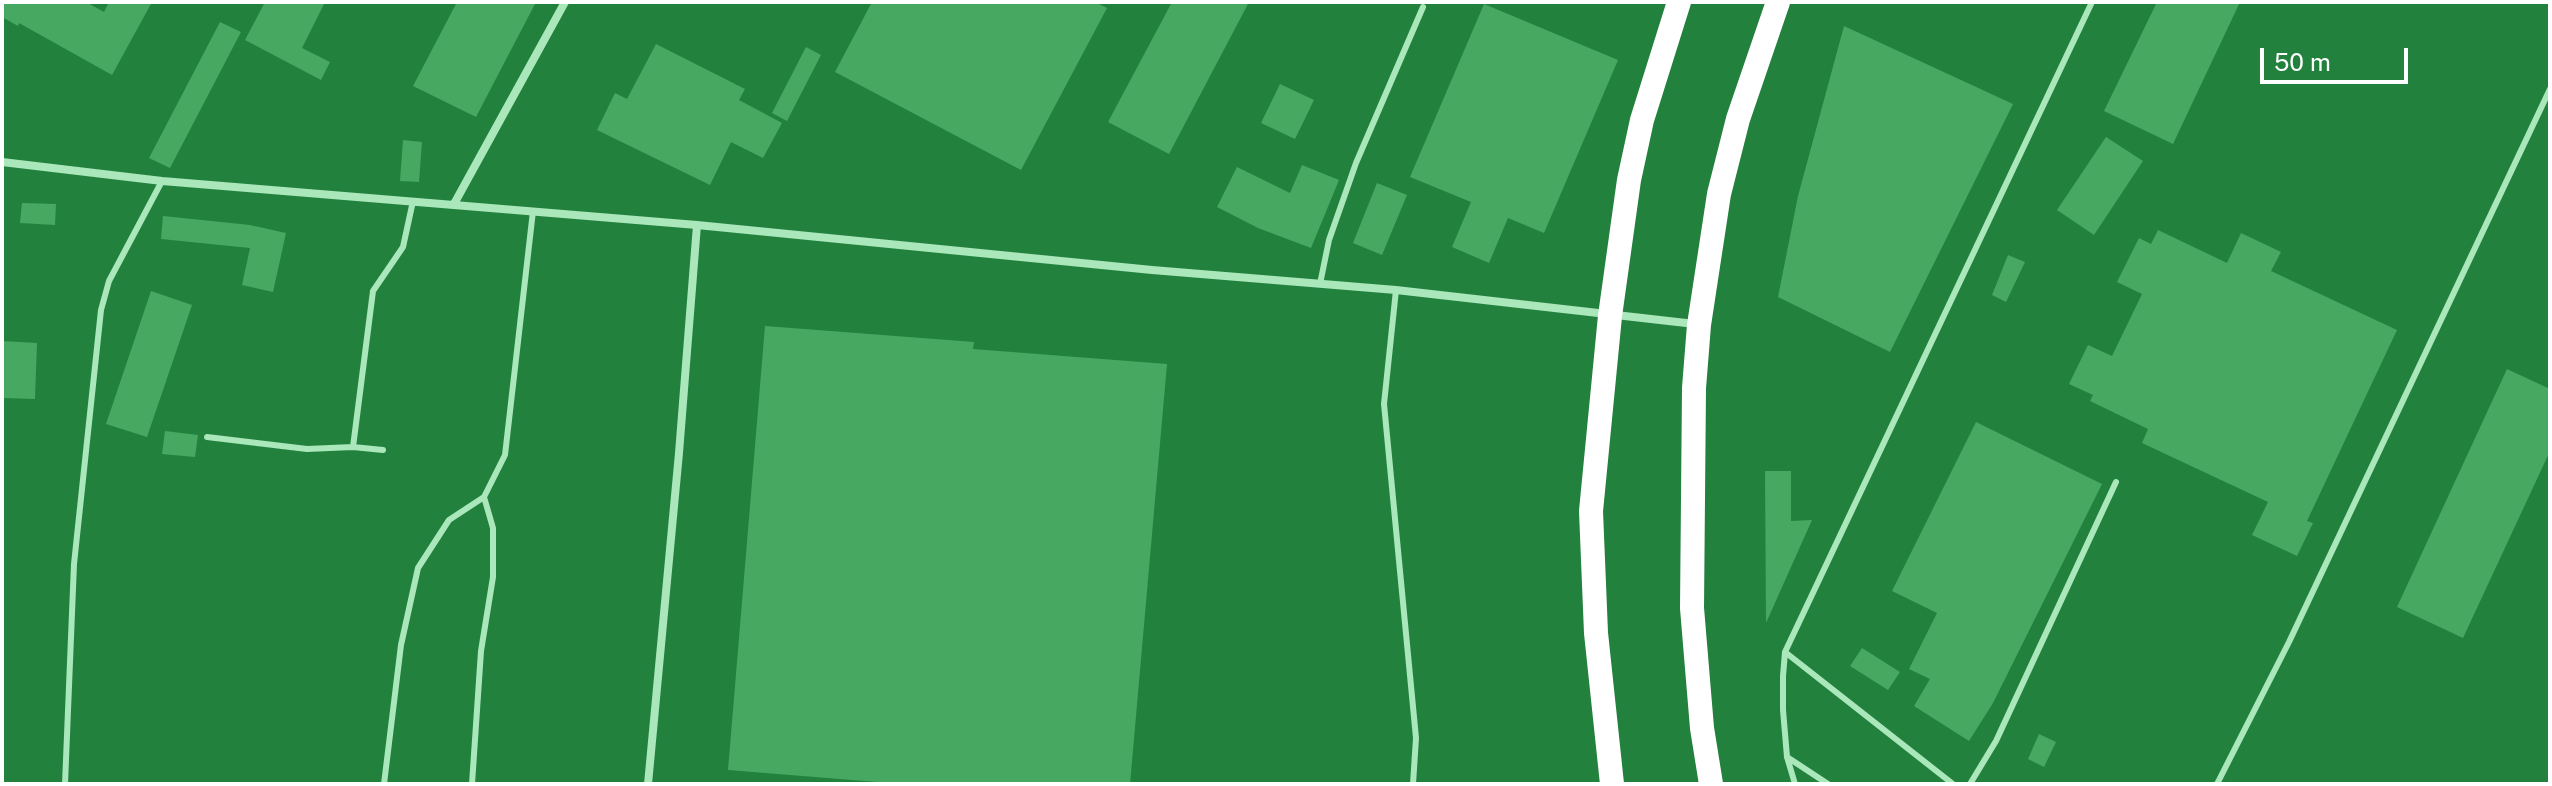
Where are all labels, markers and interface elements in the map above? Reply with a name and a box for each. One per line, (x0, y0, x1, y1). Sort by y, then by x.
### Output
scale bar (2264, 32, 2412, 82)
text: 50 m (2274, 48, 2331, 76)

